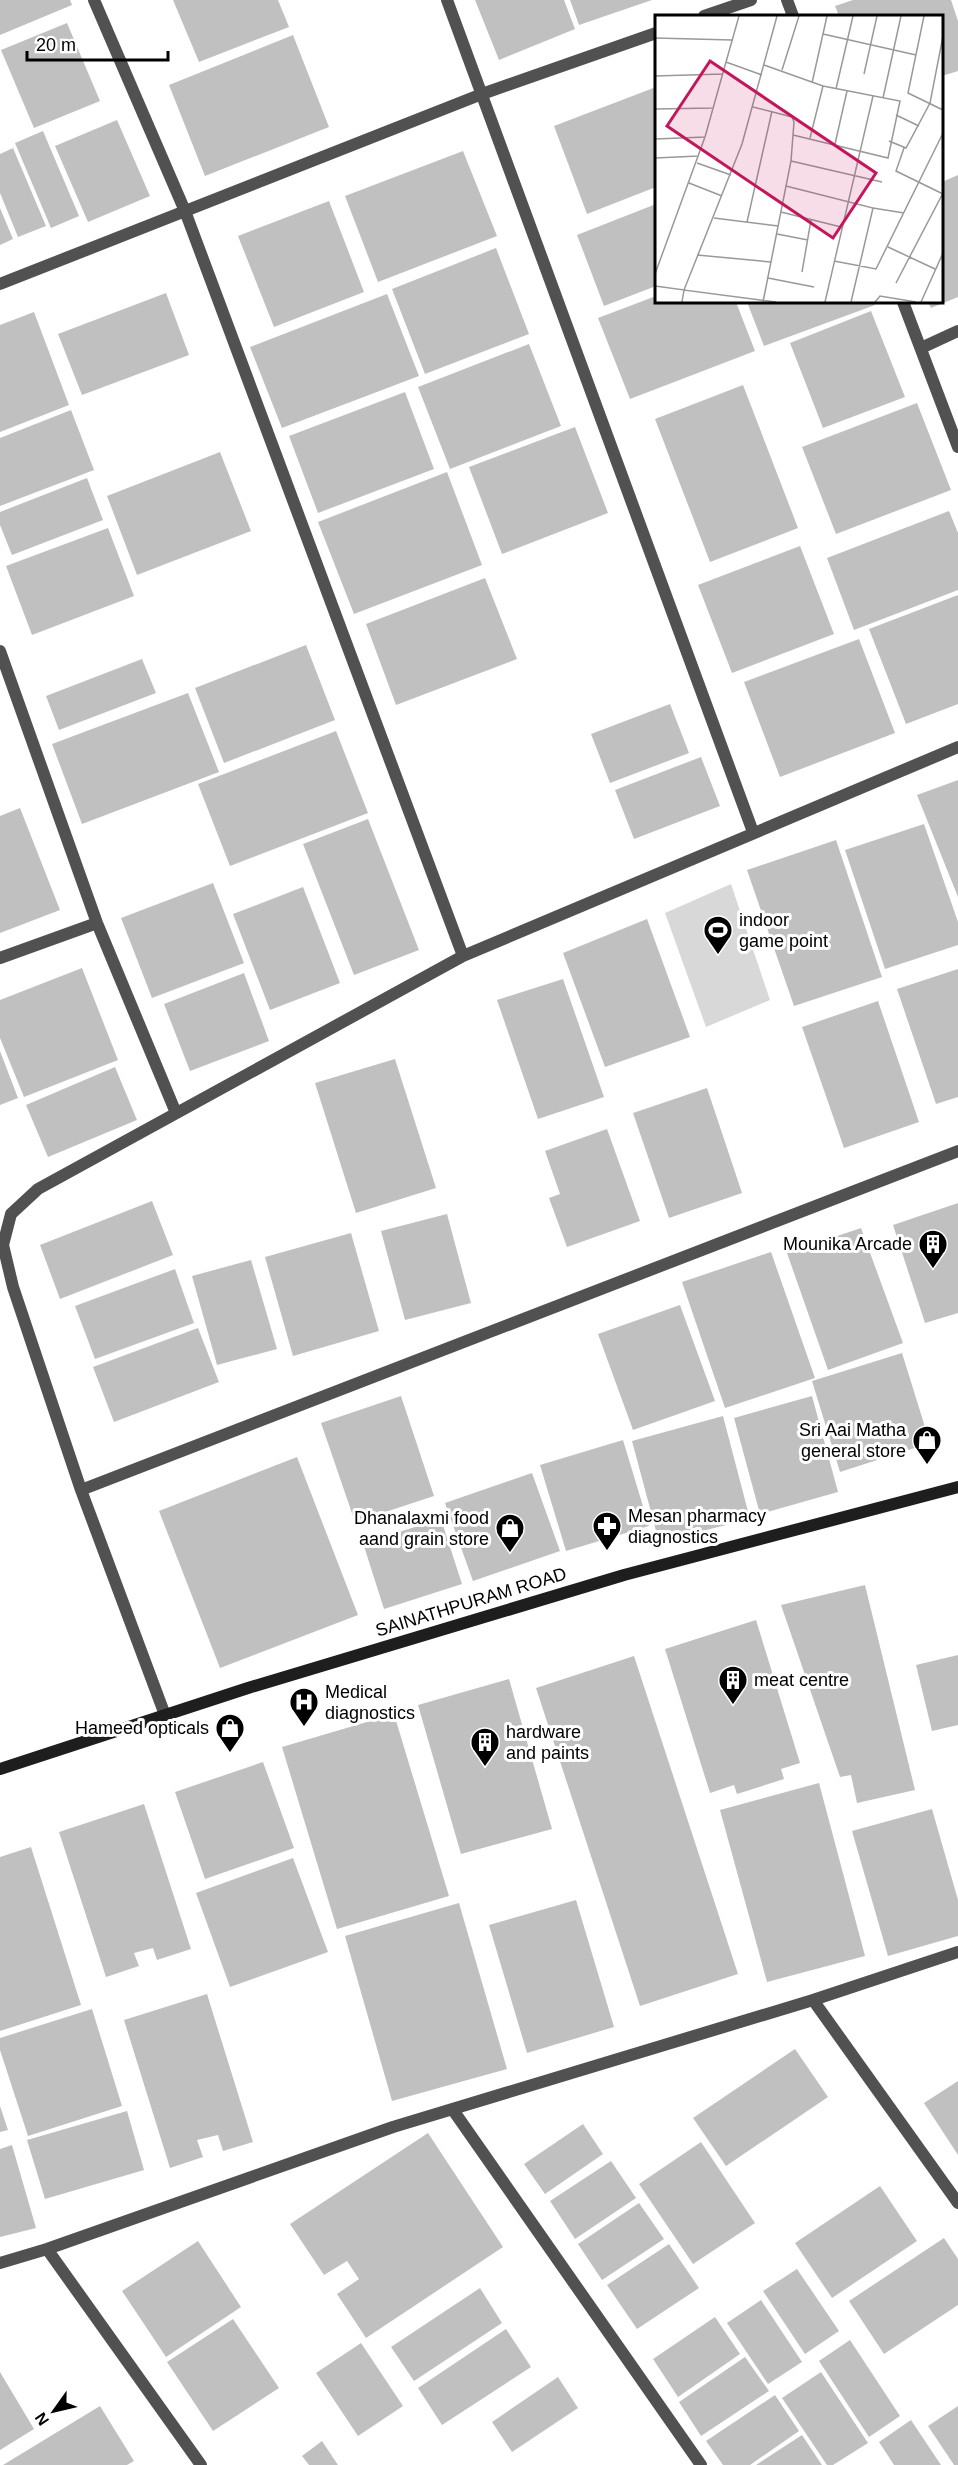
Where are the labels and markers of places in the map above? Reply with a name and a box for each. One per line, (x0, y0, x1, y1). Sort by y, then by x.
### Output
place label: indoor game point (739, 910, 828, 951)
sports icon: indoor game point (702, 914, 734, 956)
building icon: Mounika Arcade (917, 1228, 949, 1270)
place label: Mounika Arcade (783, 1234, 912, 1254)
place label: Sri Aai Matha general store (799, 1420, 907, 1461)
shop icon: Sri Aai Matha general store (911, 1424, 943, 1466)
place label: Mesan pharmacy diagnostics (628, 1506, 766, 1547)
place label: Dhanalaxmi food aand grain store (354, 1508, 489, 1549)
pharmacy icon: Mesan pharmacy diagnostics (591, 1510, 623, 1552)
shop icon: Dhanalaxmi food aand grain store (494, 1512, 526, 1554)
building icon: meat centre (717, 1664, 749, 1706)
place label: meat centre (754, 1670, 849, 1690)
place label: Medical diagnostics (325, 1682, 415, 1723)
hospital icon: Medical diagnostics (288, 1686, 320, 1728)
shop icon: Hameed opticals (214, 1712, 246, 1754)
place label: Hameed opticals (75, 1718, 209, 1738)
place label: hardware and paints (506, 1722, 589, 1763)
building icon: hardware and paints (469, 1726, 501, 1768)

